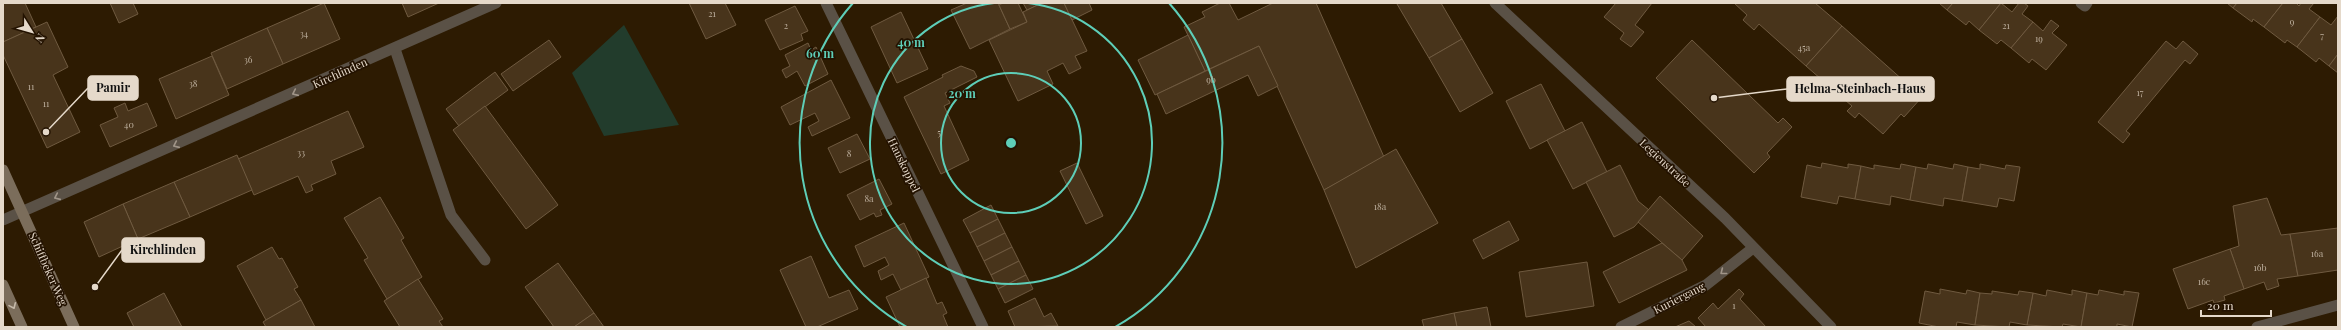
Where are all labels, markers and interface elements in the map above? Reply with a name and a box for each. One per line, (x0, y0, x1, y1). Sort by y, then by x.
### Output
house number: 21 (708, 7, 716, 19)
north arrow (12, 12, 52, 52)
house number: 9 (2290, 15, 2295, 27)
house number: 2 (784, 19, 788, 31)
house number: 21 (2002, 19, 2010, 31)
house number: 34 (300, 27, 309, 39)
house number: 7 (2320, 29, 2324, 41)
text: N (32, 31, 49, 46)
house number: 19 (2035, 32, 2043, 44)
text: 40 m (897, 34, 925, 50)
house number: 45a (1798, 41, 1811, 53)
text: 60 m (806, 45, 834, 61)
house number: 36 (244, 53, 253, 65)
street label: Kirchlinden (310, 54, 370, 91)
house number: 9b (1206, 73, 1216, 85)
callout: Pamir (88, 76, 138, 100)
house number: 38 (189, 77, 198, 89)
callout: Helma-Steinbach-Haus (1787, 77, 1934, 101)
text: Pamir (96, 79, 130, 95)
house number: 11 (28, 80, 35, 92)
text: Helma-Steinbach-Haus (1794, 80, 1926, 96)
text: 20 m (948, 85, 976, 101)
house number: 17 (2137, 86, 2144, 98)
one-way arrow (292, 88, 299, 96)
house number: 11 (43, 97, 50, 109)
house number: 40 (124, 118, 134, 130)
house number: 5 (937, 126, 941, 138)
street label: Hauskoppel (885, 135, 924, 194)
street label: Legienstraße (1637, 135, 1694, 190)
centre of rings (1004, 136, 1018, 150)
one-way arrow (173, 140, 180, 148)
house number: 33 (297, 146, 305, 158)
house number: 8 (847, 147, 852, 159)
one-way arrow (53, 192, 60, 200)
house number: 8a (864, 192, 874, 204)
house number: 18a (1374, 200, 1387, 212)
street label: Schiffbeker Weg (26, 230, 71, 308)
callout: Kirchlinden (122, 238, 204, 262)
text: Kirchlinden (130, 241, 197, 257)
house number: 16a (2311, 247, 2324, 259)
house number: 16b (2253, 261, 2267, 273)
one-way arrow (1720, 267, 1727, 274)
house number: 16c (2198, 275, 2211, 287)
street label: Kuriergang (1651, 278, 1707, 317)
scale bar (2201, 292, 2271, 318)
text: 20 m (2207, 297, 2234, 313)
house number: 1 (1732, 299, 1736, 311)
one-way arrow (8, 302, 16, 309)

